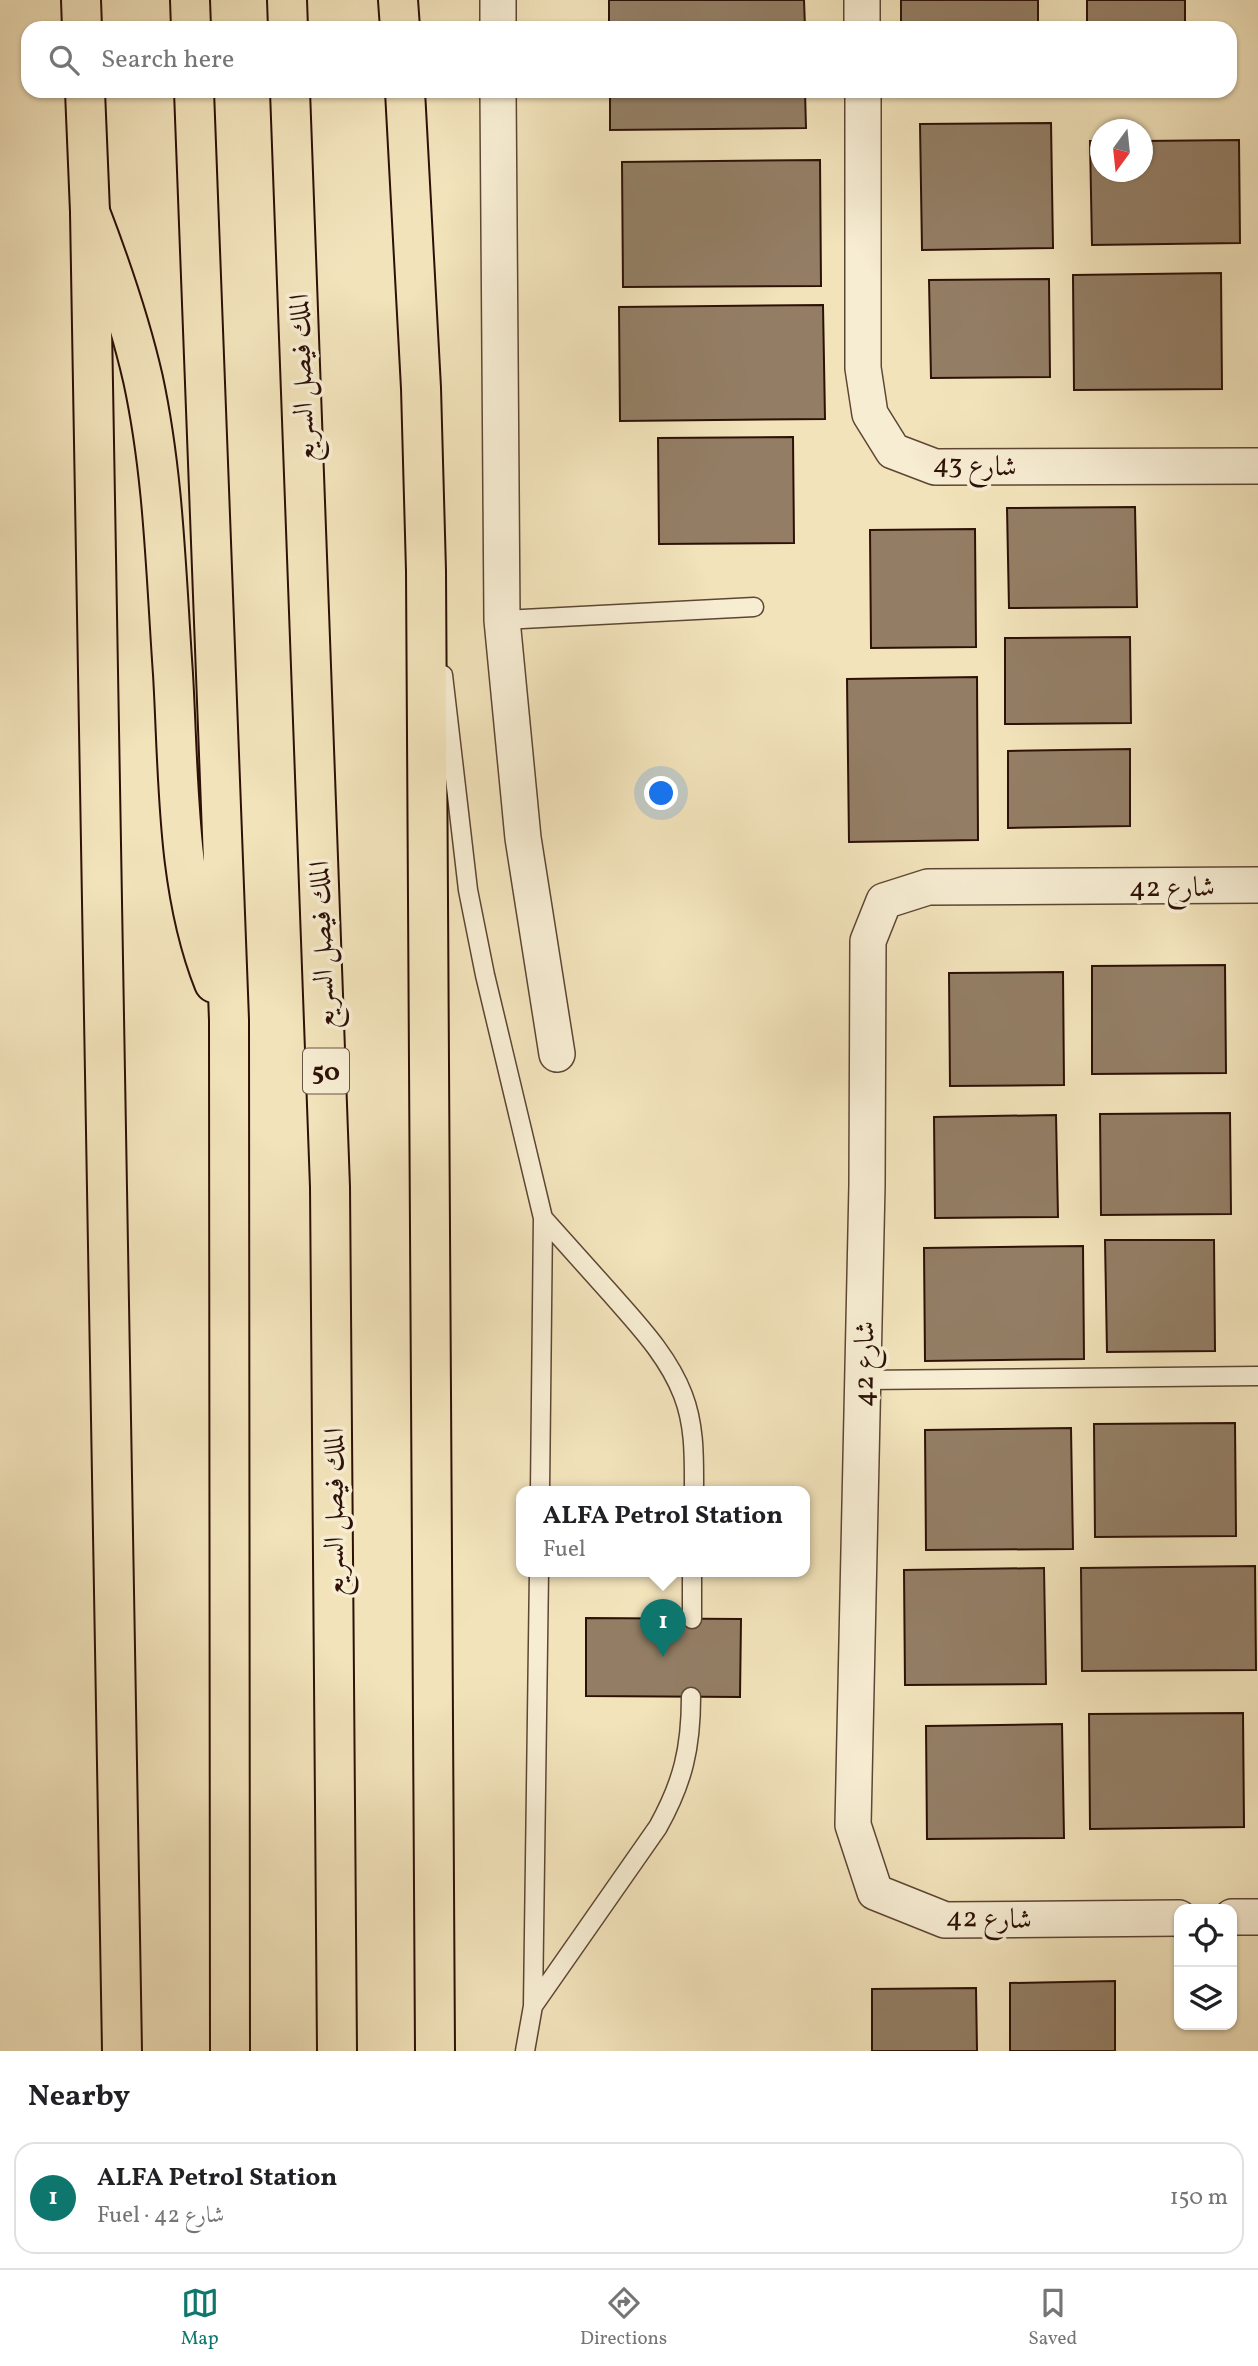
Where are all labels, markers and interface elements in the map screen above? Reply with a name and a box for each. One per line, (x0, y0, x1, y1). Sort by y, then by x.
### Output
search box (21, 21, 1237, 98)
icon: search (45, 41, 83, 79)
text: Search here (101, 42, 234, 78)
north arrow (1090, 119, 1153, 182)
street label: الملك فيصل السريع (281, 293, 330, 463)
street label: شارع 43 (932, 445, 1018, 490)
your location (644, 776, 678, 810)
street label: الملك فيصل السريع (301, 860, 350, 1030)
street label: شارع 42 (1129, 869, 1215, 910)
road number: 50 (303, 1048, 349, 1094)
street label: شارع 42 (845, 1321, 888, 1407)
street label: الملك فيصل السريع (316, 1428, 359, 1596)
popup (516, 1486, 810, 1577)
text: ALFA Petrol Station (543, 1498, 783, 1534)
text: Fuel (543, 1534, 586, 1566)
pin: 1 (640, 1599, 686, 1657)
street label: شارع 42 (945, 1899, 1033, 1942)
map controls (1174, 1904, 1237, 2030)
button: locate (1174, 1904, 1237, 1967)
button: layers (1174, 1967, 1237, 2030)
text: Nearby (28, 2076, 130, 2118)
text: ALFA Petrol Station (97, 2160, 337, 2196)
text: 1 (48, 2182, 58, 2214)
text: 150 m (1170, 2182, 1228, 2214)
text: Fuel · شارع 42 (97, 2200, 224, 2232)
tab: Map (181, 2284, 219, 2352)
tab: Directions (580, 2284, 667, 2352)
tab: Saved (1028, 2284, 1077, 2352)

